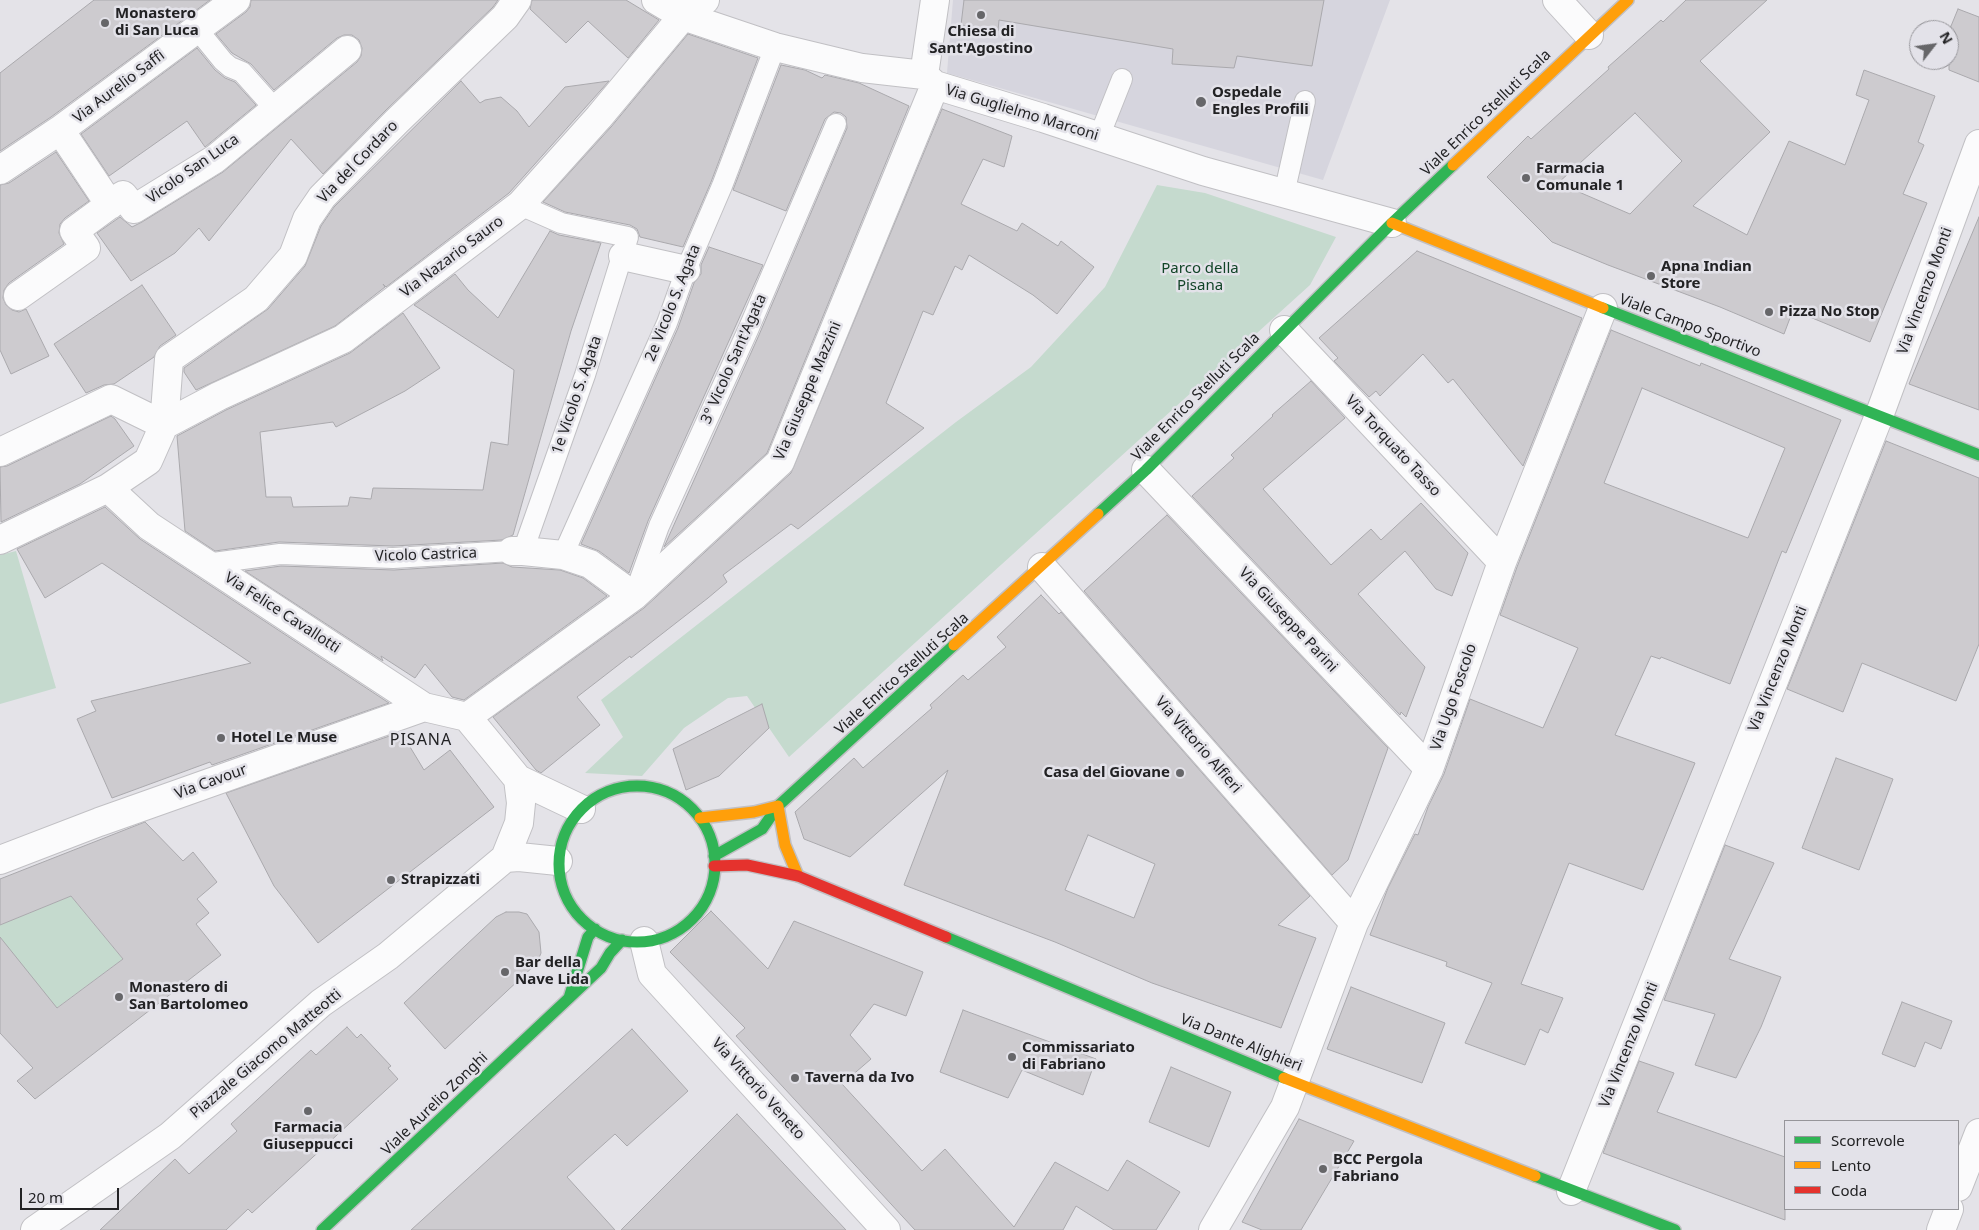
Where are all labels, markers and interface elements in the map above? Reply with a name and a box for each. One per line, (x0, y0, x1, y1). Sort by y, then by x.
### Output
place label: Monastero di San Luca (115, 5, 199, 40)
marker: Chiesa di Sant'Agostino (975, 9, 987, 21)
marker: Monastero di San Luca (99, 17, 111, 29)
north arrow (1909, 20, 1959, 70)
place label: Chiesa di Sant'Agostino (929, 23, 1033, 58)
text: N (1935, 28, 1958, 47)
street label: Viale Enrico Stelluti Scala (1417, 46, 1555, 180)
street label: Via Aurelio Saffi (70, 47, 168, 127)
street label: Via Guglielmo Marconi (943, 81, 1101, 145)
place label: Ospedale Engles Profili (1212, 84, 1309, 119)
marker: Ospedale Engles Profili (1194, 95, 1208, 109)
street label: Via del Cordaro (314, 117, 402, 207)
street label: Vicolo San Luca (143, 130, 243, 208)
place label: Farmacia Comunale 1 (1536, 160, 1624, 195)
marker: Farmacia Comunale 1 (1520, 172, 1532, 184)
street label: Via Nazario Sauro (397, 212, 507, 302)
street label: Via Vincenzo Monti (1894, 225, 1956, 357)
street label: 2e Vicolo S. Agata (641, 242, 705, 364)
place label: Apna Indian Store (1661, 258, 1752, 293)
park label: Parco della Pisana (1161, 260, 1239, 295)
marker: Apna Indian Store (1645, 270, 1657, 282)
street label: 3° Vicolo Sant'Agata (697, 291, 771, 427)
street label: Viale Campo Sportivo (1617, 291, 1763, 361)
place label: Pizza No Stop (1779, 303, 1880, 321)
marker: Pizza No Stop (1763, 306, 1775, 318)
street label: Via Giuseppe Mazzini (771, 319, 845, 463)
street label: Viale Enrico Stelluti Scala (1128, 329, 1264, 465)
street label: 1e Vicolo S. Agata (548, 333, 606, 457)
street label: Via Torquato Tasso (1341, 392, 1445, 500)
street label: Vicolo Castrica (375, 544, 477, 566)
street label: Via Giuseppe Parini (1235, 564, 1341, 676)
street label: Via Felice Cavallotti (221, 569, 343, 657)
street label: Via Vincenzo Monti (1745, 604, 1811, 734)
street label: Viale Enrico Stelluti Scala (831, 609, 973, 739)
street label: Via Ugo Foscolo (1427, 641, 1481, 753)
street label: Via Vittorio Alfieri (1151, 693, 1245, 797)
place label: Hotel Le Muse (231, 729, 337, 747)
district label: PISANA (389, 730, 453, 750)
marker: Hotel Le Muse (215, 732, 227, 744)
street label: Via Cavour (173, 761, 249, 803)
place label: Casa del Giovane (1043, 764, 1170, 782)
marker: Casa del Giovane (1174, 767, 1186, 779)
place label: Strapizzati (401, 871, 480, 889)
marker: Strapizzati (385, 874, 397, 886)
place label: Bar della Nave Lida (515, 954, 589, 989)
marker: Bar della Nave Lida (499, 966, 511, 978)
place label: Monastero di San Bartolomeo (129, 979, 248, 1014)
street label: Via Vincenzo Monti (1596, 980, 1662, 1110)
street label: Piazzale Giacomo Matteotti (187, 986, 345, 1122)
marker: Monastero di San Bartolomeo (113, 991, 125, 1003)
street label: Via Dante Alighieri (1177, 1010, 1305, 1076)
street label: Via Vittorio Veneto (708, 1035, 808, 1143)
place label: Commissariato di Fabriano (1022, 1039, 1135, 1074)
street label: Viale Aurelio Zonghi (378, 1049, 492, 1159)
marker: Commissariato di Fabriano (1006, 1051, 1018, 1063)
place label: Taverna da Ivo (805, 1069, 914, 1087)
marker: Taverna da Ivo (789, 1072, 801, 1084)
marker: Farmacia Giuseppucci (302, 1105, 314, 1117)
place label: Farmacia Giuseppucci (263, 1119, 353, 1154)
legend (1784, 1120, 1959, 1210)
text: Scorrevole (1831, 1130, 1905, 1150)
place label: BCC Pergola Fabriano (1333, 1151, 1423, 1186)
text: Lento (1831, 1155, 1871, 1175)
marker: BCC Pergola Fabriano (1317, 1163, 1329, 1175)
scale bar (22, 1178, 121, 1210)
text: Coda (1831, 1180, 1867, 1200)
text: 20 m (28, 1187, 63, 1207)

